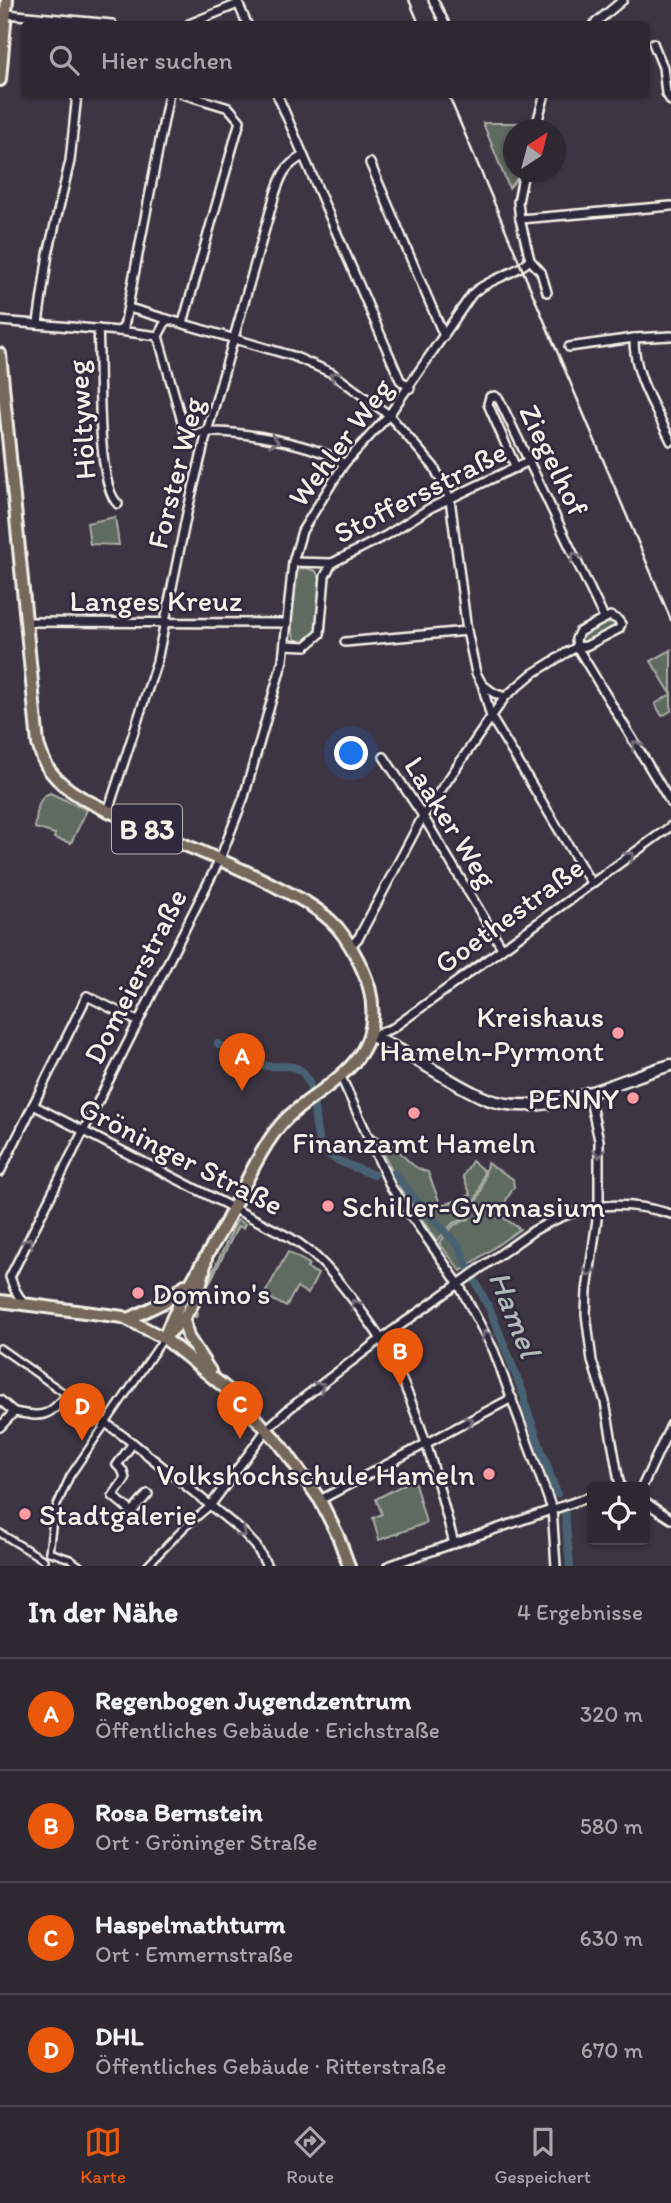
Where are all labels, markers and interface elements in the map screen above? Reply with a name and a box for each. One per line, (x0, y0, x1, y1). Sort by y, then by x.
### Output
search box (21, 21, 650, 98)
icon: search (45, 41, 83, 79)
text: Hier suchen (101, 44, 233, 76)
north arrow (503, 119, 566, 182)
street label: Höltyweg (58, 358, 104, 481)
street label: Wehler Weg (279, 370, 401, 514)
one-way arrow (328, 371, 341, 384)
street label: Forster Weg (138, 393, 212, 552)
street label: Ziegelhof (511, 398, 597, 523)
one-way arrow (268, 432, 280, 447)
street label: Stoffersstraße (327, 433, 513, 551)
one-way arrow (569, 552, 583, 564)
street label: Langes Kreuz (70, 582, 243, 619)
your location (334, 736, 368, 770)
one-way arrow (631, 739, 644, 752)
street label: Laaker Weg (396, 749, 506, 895)
road number: B 83 (112, 804, 182, 854)
street label: Goethestraße (427, 848, 591, 982)
one-way arrow (622, 851, 635, 864)
street label: Domeierstraße (75, 882, 195, 1070)
place label: Kreishaus Hameln-Pyrmont (380, 998, 604, 1069)
marker: Kreishaus Hameln-Pyrmont (610, 1025, 626, 1041)
pin: A (219, 1033, 265, 1091)
place label: PENNY (528, 1080, 619, 1117)
street label: Gröninger Straße (73, 1089, 289, 1223)
marker: PENNY (625, 1090, 641, 1106)
marker: Finanzamt Hameln (406, 1105, 422, 1121)
place label: Finanzamt Hameln (292, 1124, 536, 1161)
one-way arrow (591, 1148, 607, 1159)
place label: Schiller-Gymnasium (342, 1188, 605, 1225)
marker: Schiller-Gymnasium (320, 1198, 336, 1214)
one-way arrow (19, 1237, 33, 1249)
water label: Hamel (481, 1265, 550, 1365)
one-way arrow (581, 1266, 596, 1278)
place label: Domino's (152, 1275, 270, 1312)
marker: Domino's (130, 1285, 146, 1301)
one-way arrow (351, 1299, 364, 1312)
pin: B (377, 1328, 423, 1386)
one-way arrow (481, 1330, 495, 1342)
pin: C (217, 1381, 263, 1439)
one-way arrow (312, 1381, 324, 1394)
pin: D (59, 1383, 105, 1441)
one-way arrow (462, 1416, 475, 1430)
place label: Volkshochschule Hameln (156, 1456, 475, 1493)
marker: Volkshochschule Hameln (481, 1466, 497, 1482)
map controls (587, 1482, 650, 1545)
button: locate (587, 1482, 650, 1545)
place label: Stadtgalerie (39, 1496, 197, 1533)
marker: Stadtgalerie (17, 1506, 33, 1522)
one-way arrow (234, 1524, 247, 1537)
text: In der Nähe (28, 1593, 178, 1630)
text: 4 Ergebnisse (517, 1598, 643, 1626)
text: Regenbogen Jugendzentrum (95, 1684, 411, 1716)
text: A (44, 1700, 58, 1728)
text: 320 m (580, 1700, 643, 1728)
text: Öffentliches Gebäude · Erichstraße (95, 1716, 440, 1744)
text: Rosa Bernstein (95, 1796, 263, 1828)
text: B (44, 1812, 58, 1840)
text: 580 m (580, 1812, 643, 1840)
text: Ort · Gröninger Straße (95, 1828, 318, 1856)
text: Haspelmathturm (95, 1908, 285, 1940)
text: C (44, 1924, 58, 1952)
text: 630 m (580, 1924, 643, 1952)
text: Ort · Emmernstraße (95, 1940, 293, 1968)
text: DHL (95, 2020, 143, 2052)
text: D (43, 2036, 59, 2064)
text: 670 m (581, 2036, 643, 2064)
text: Öffentliches Gebäude · Ritterstraße (95, 2052, 446, 2080)
tab: Karte (80, 2123, 126, 2188)
tab: Route (286, 2123, 334, 2188)
tab: Gespeichert (494, 2123, 591, 2188)

